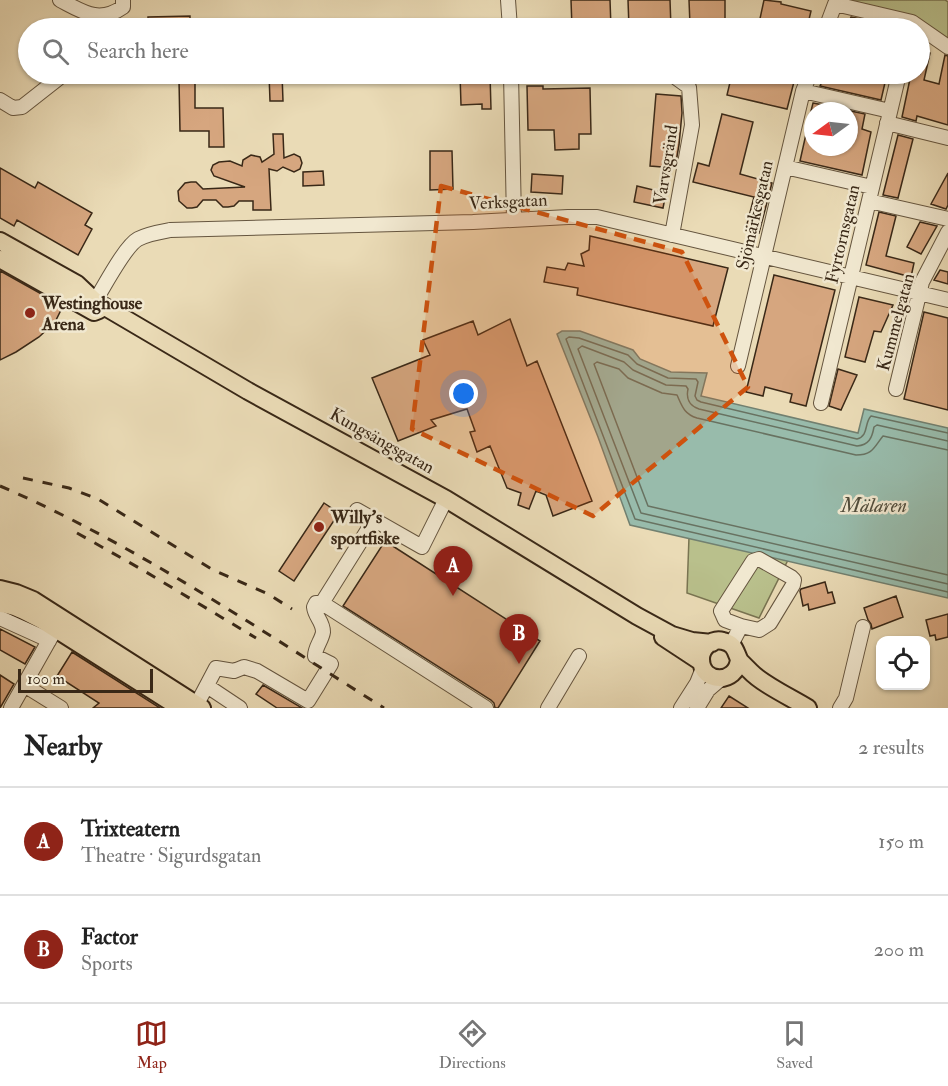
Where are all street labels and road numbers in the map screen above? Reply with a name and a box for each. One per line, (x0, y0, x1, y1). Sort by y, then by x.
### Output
street label: Varvsgränd (648, 123, 684, 207)
street label: Sjömärkesgatan (731, 158, 779, 272)
street label: Fyrtornsgatan (820, 182, 866, 286)
street label: Verksgatan (468, 188, 548, 216)
street label: Kummelgatan (872, 271, 920, 373)
street label: Kungsängsgatan (326, 403, 438, 479)

